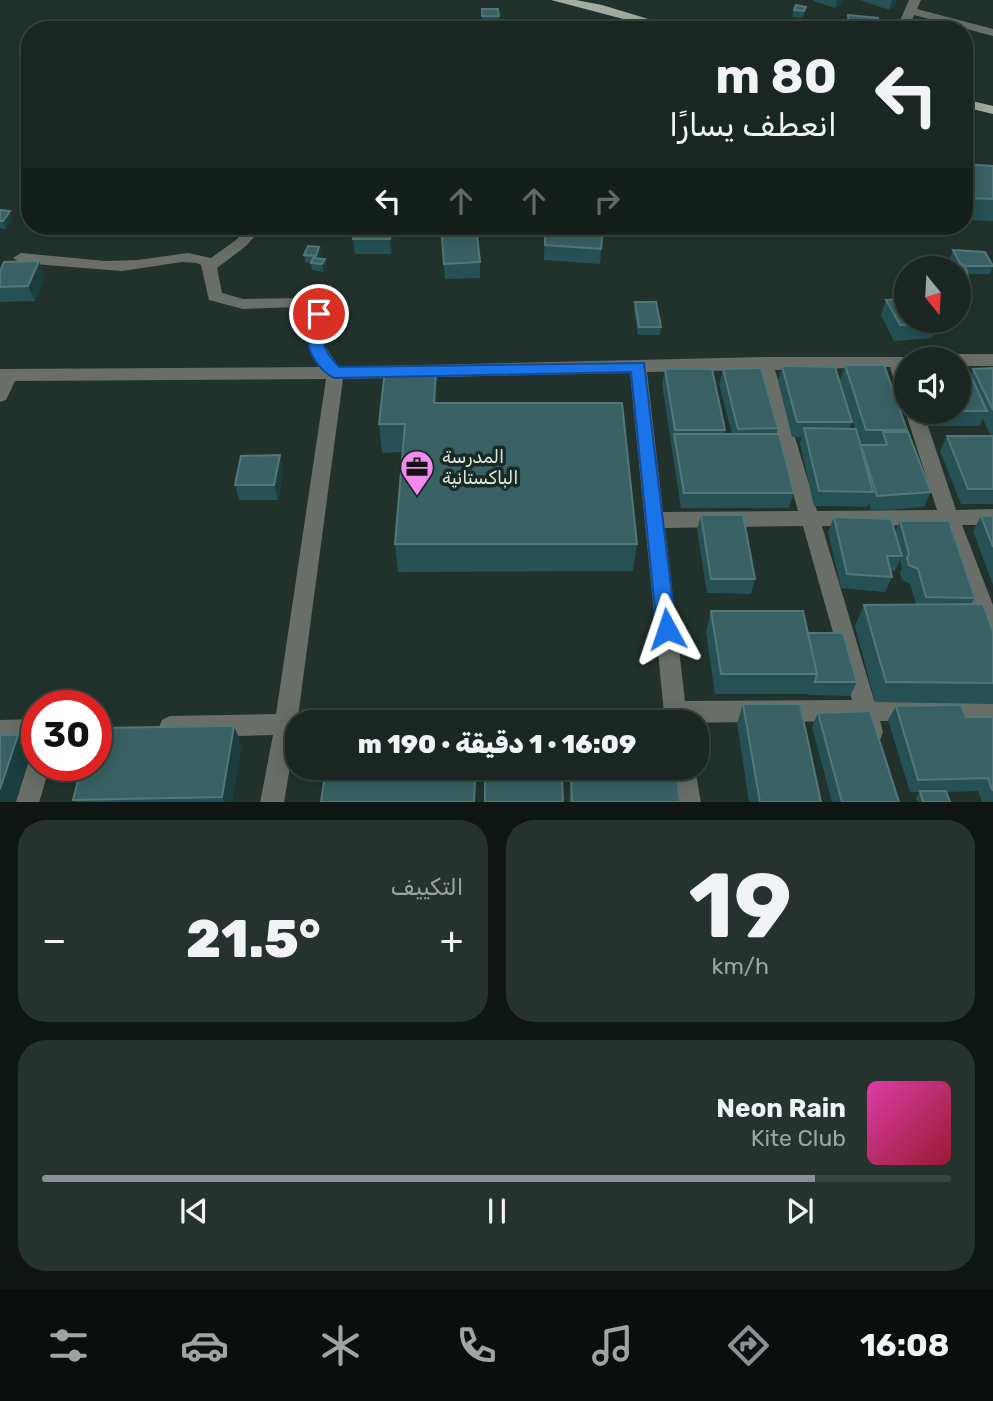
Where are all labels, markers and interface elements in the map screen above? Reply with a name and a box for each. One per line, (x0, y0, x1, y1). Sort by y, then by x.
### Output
text: 80 m (715, 47, 837, 105)
icon: left (861, 49, 952, 140)
text: انعطف يسارًا (669, 106, 837, 144)
icon: left (369, 182, 407, 220)
icon: ahead (442, 182, 480, 220)
icon: ahead (515, 182, 553, 220)
icon: right (588, 182, 626, 220)
north arrow (894, 256, 971, 332)
map controls (894, 256, 971, 424)
pin (289, 284, 349, 344)
icon: arrive (300, 295, 338, 333)
button: sound (894, 347, 971, 424)
place label: المدرسة الباكستانية (442, 446, 518, 489)
office icon: المدرسة الباكستانية (398, 448, 436, 497)
position arrow (630, 592, 704, 666)
speed limit sign: 30 (21, 690, 112, 781)
text: 16:09 · 1 دقيقة · 190 m (358, 729, 636, 760)
text: 19 (688, 852, 792, 960)
text: التكييف (391, 873, 464, 901)
text: 21.5° (186, 908, 321, 970)
text: − (42, 917, 67, 963)
text: + (440, 917, 464, 963)
text: km/h (712, 952, 769, 980)
text: Neon Rain (716, 1093, 846, 1124)
text: Kite Club (751, 1124, 846, 1152)
icon: previous (175, 1192, 213, 1230)
icon: pause (478, 1192, 516, 1230)
icon: next (781, 1192, 819, 1230)
icon: filters (44, 1321, 93, 1370)
icon: car (180, 1321, 229, 1370)
icon: climate (316, 1321, 365, 1370)
icon: phone (452, 1321, 501, 1370)
icon: music (588, 1321, 637, 1370)
icon: directions (724, 1321, 773, 1370)
text: 16:08 (860, 1326, 949, 1364)

